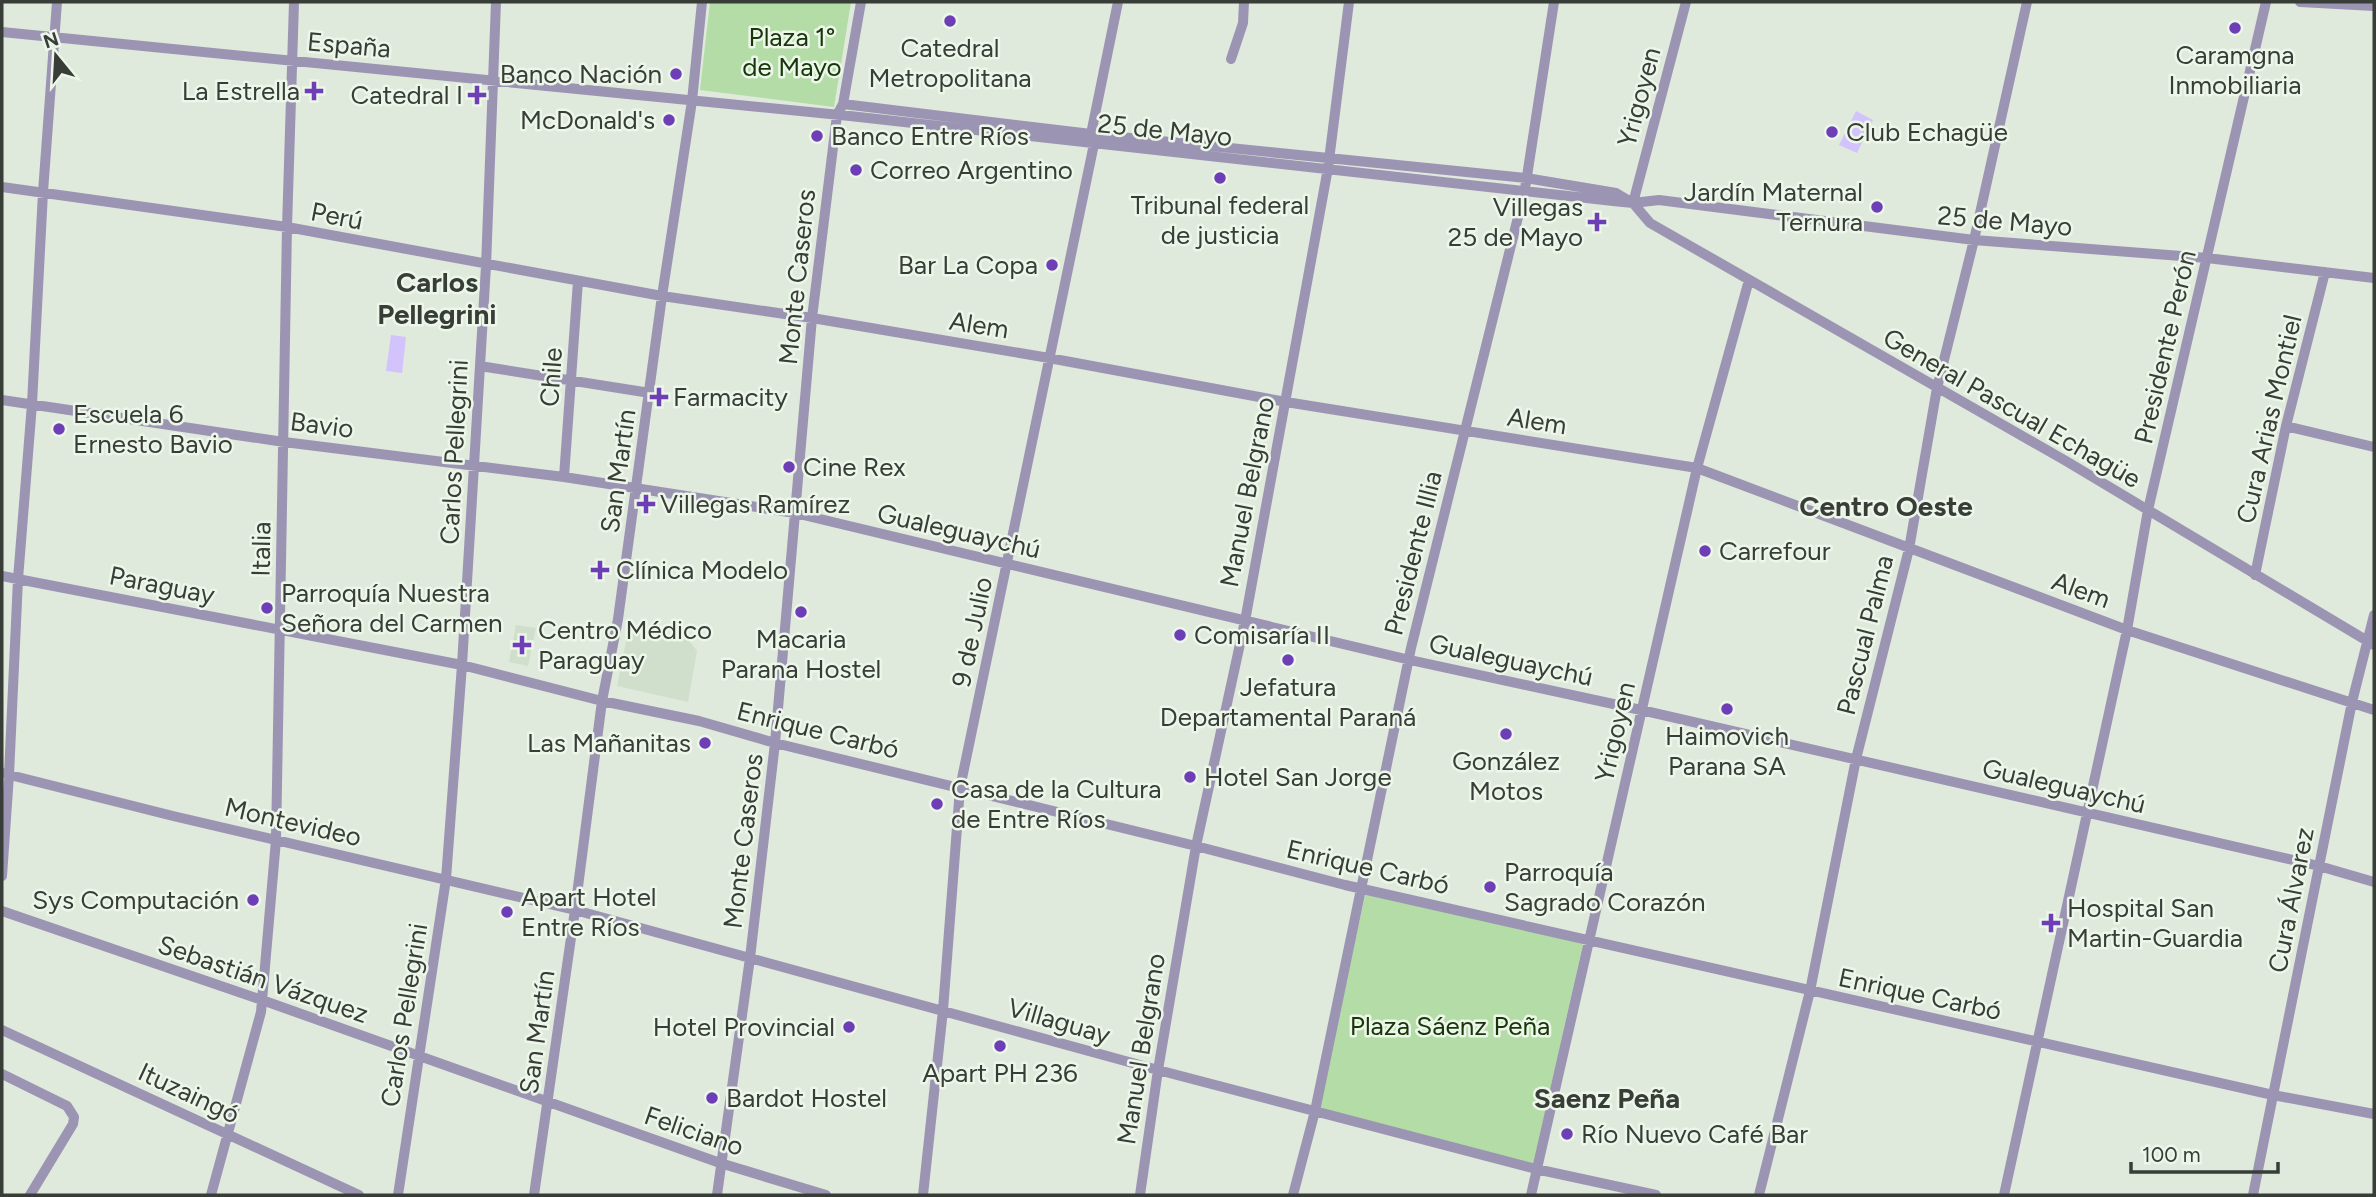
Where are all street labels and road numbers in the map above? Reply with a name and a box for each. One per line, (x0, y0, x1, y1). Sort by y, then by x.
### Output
street label: España (306, 25, 392, 65)
street label: Yrigoyen (1610, 44, 1668, 150)
street label: 25 de Mayo (1096, 107, 1234, 153)
street label: Monte Caseros (772, 188, 822, 366)
street label: Perú (308, 195, 366, 237)
street label: 25 de Mayo (1936, 199, 2074, 243)
street label: Presidente Perón (2127, 247, 2203, 447)
street label: Alem (947, 305, 1011, 345)
street label: Cura Arias Montiel (2229, 311, 2309, 527)
street label: General Pascual Echagüe (1877, 321, 2147, 495)
street label: Chile (533, 346, 569, 408)
street label: Carlos Pellegrini (433, 359, 475, 545)
street label: Manuel Belgrano (1213, 394, 1281, 590)
street label: Alem (1505, 401, 1569, 441)
street label: Bavio (288, 405, 356, 445)
street label: San Martín (593, 407, 643, 535)
street label: Presidente Illia (1377, 468, 1449, 638)
street label: Gualeguaychú (874, 497, 1044, 565)
street label: Italia (245, 521, 277, 577)
street label: Pascual Palma (1830, 552, 1900, 718)
street label: Paraguay (107, 559, 218, 611)
street label: Alem (2047, 565, 2115, 615)
street label: 9 de Julio (945, 574, 999, 690)
street label: Gualeguaychú (1426, 627, 1596, 693)
street label: Yrigoyen (1588, 679, 1642, 785)
street label: Enrique Carbó (734, 694, 902, 766)
street label: Monte Caseros (716, 752, 770, 930)
street label: Gualeguaychú (1979, 752, 2149, 820)
street label: Montevideo (222, 791, 364, 853)
street label: Cura Álvarez (2261, 825, 2321, 975)
street label: Enrique Carbó (1284, 833, 1452, 901)
street label: Carlos Pellegrini (374, 921, 434, 1109)
street label: Sebastián Vázquez (154, 928, 372, 1030)
street label: Manuel Belgrano (1110, 951, 1172, 1147)
street label: Enrique Carbó (1835, 961, 2005, 1027)
street label: San Martín (512, 968, 562, 1096)
street label: Villaguay (1004, 991, 1114, 1051)
street label: Ituzaingó (133, 1056, 245, 1130)
street label: Feliciano (640, 1099, 748, 1163)

